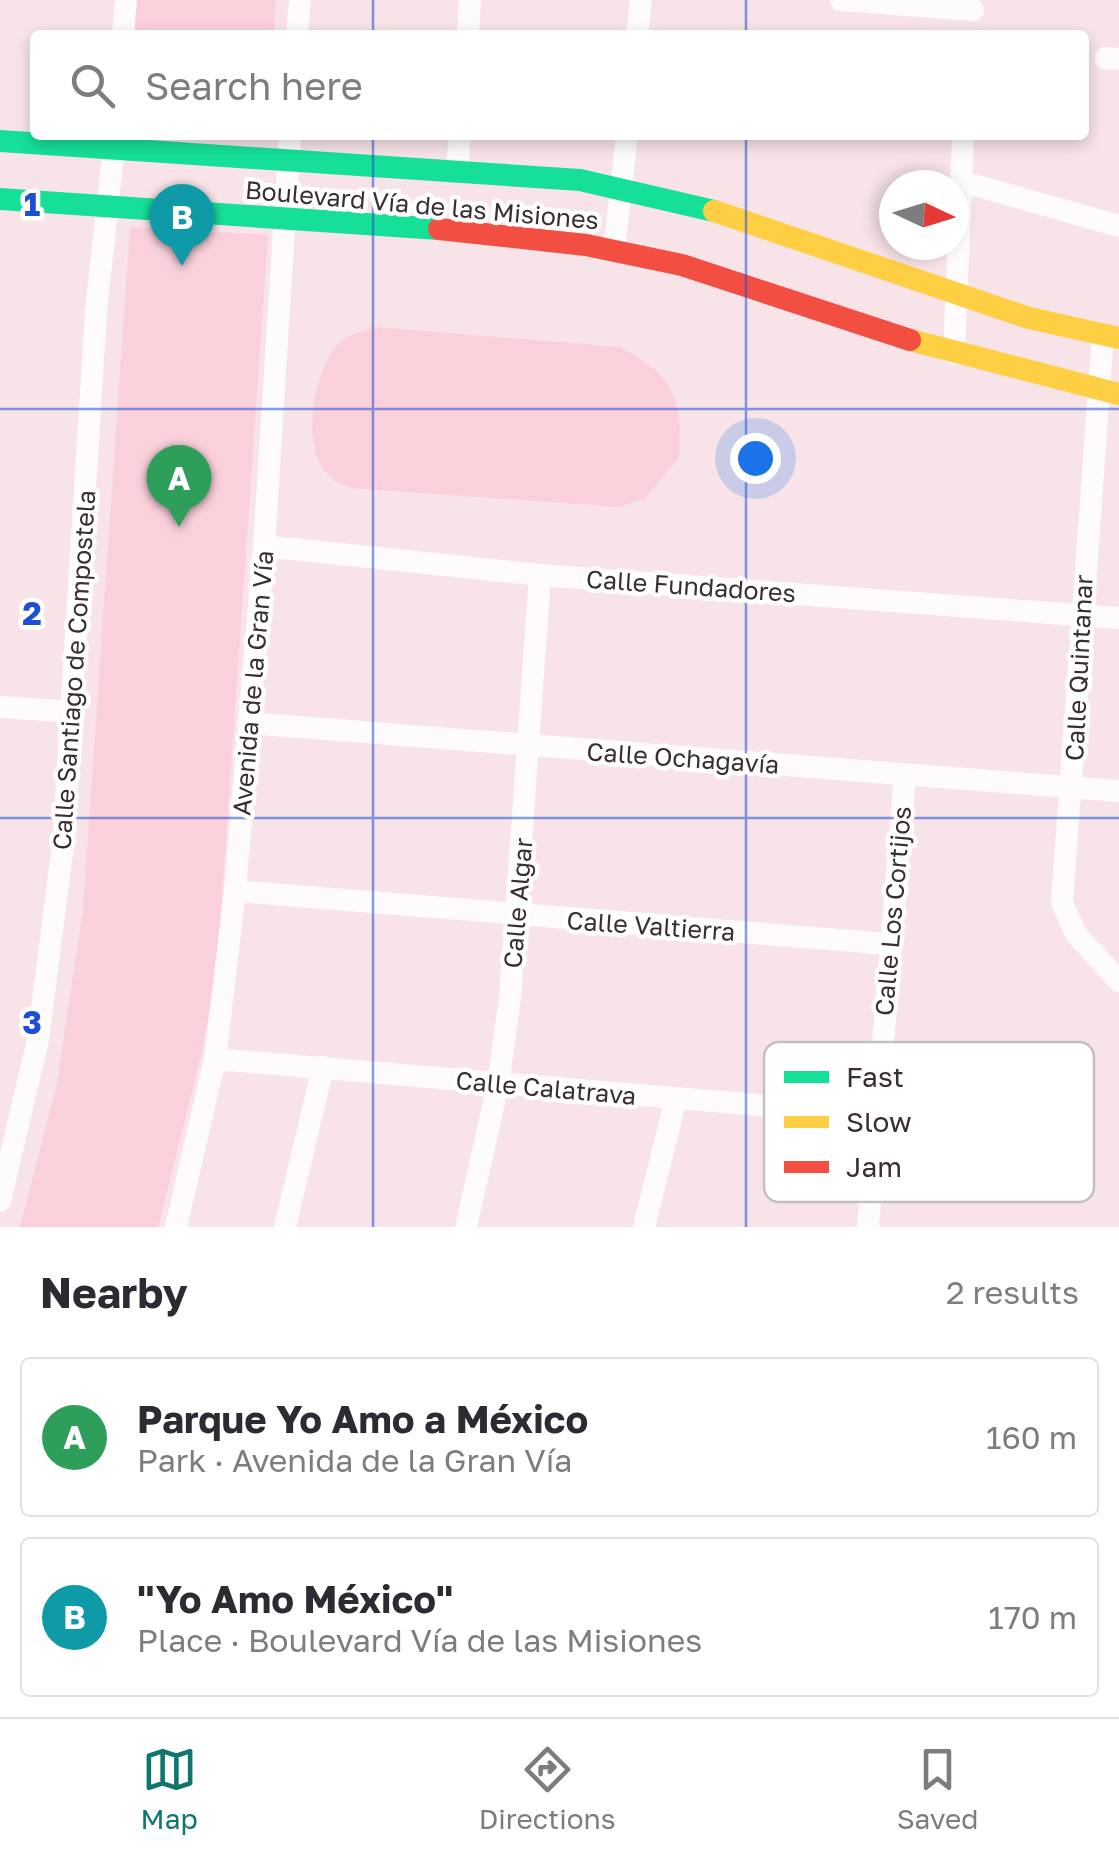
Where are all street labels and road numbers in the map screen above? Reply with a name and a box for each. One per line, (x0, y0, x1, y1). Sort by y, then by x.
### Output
street label: Boulevard Vía de las Misiones (244, 174, 600, 235)
street label: Calle Santiago de Compostela (45, 489, 102, 851)
street label: Avenida de la Gran Vía (225, 549, 280, 817)
street label: Calle Fundadores (585, 563, 797, 608)
street label: Calle Quintanar (1058, 574, 1099, 762)
street label: Calle Ochagavía (586, 735, 780, 780)
street label: Calle Los Cortijos (868, 805, 917, 1017)
street label: Calle Algar (496, 836, 539, 970)
street label: Calle Valtierra (566, 904, 736, 947)
street label: Calle Calatrava (454, 1064, 638, 1111)

